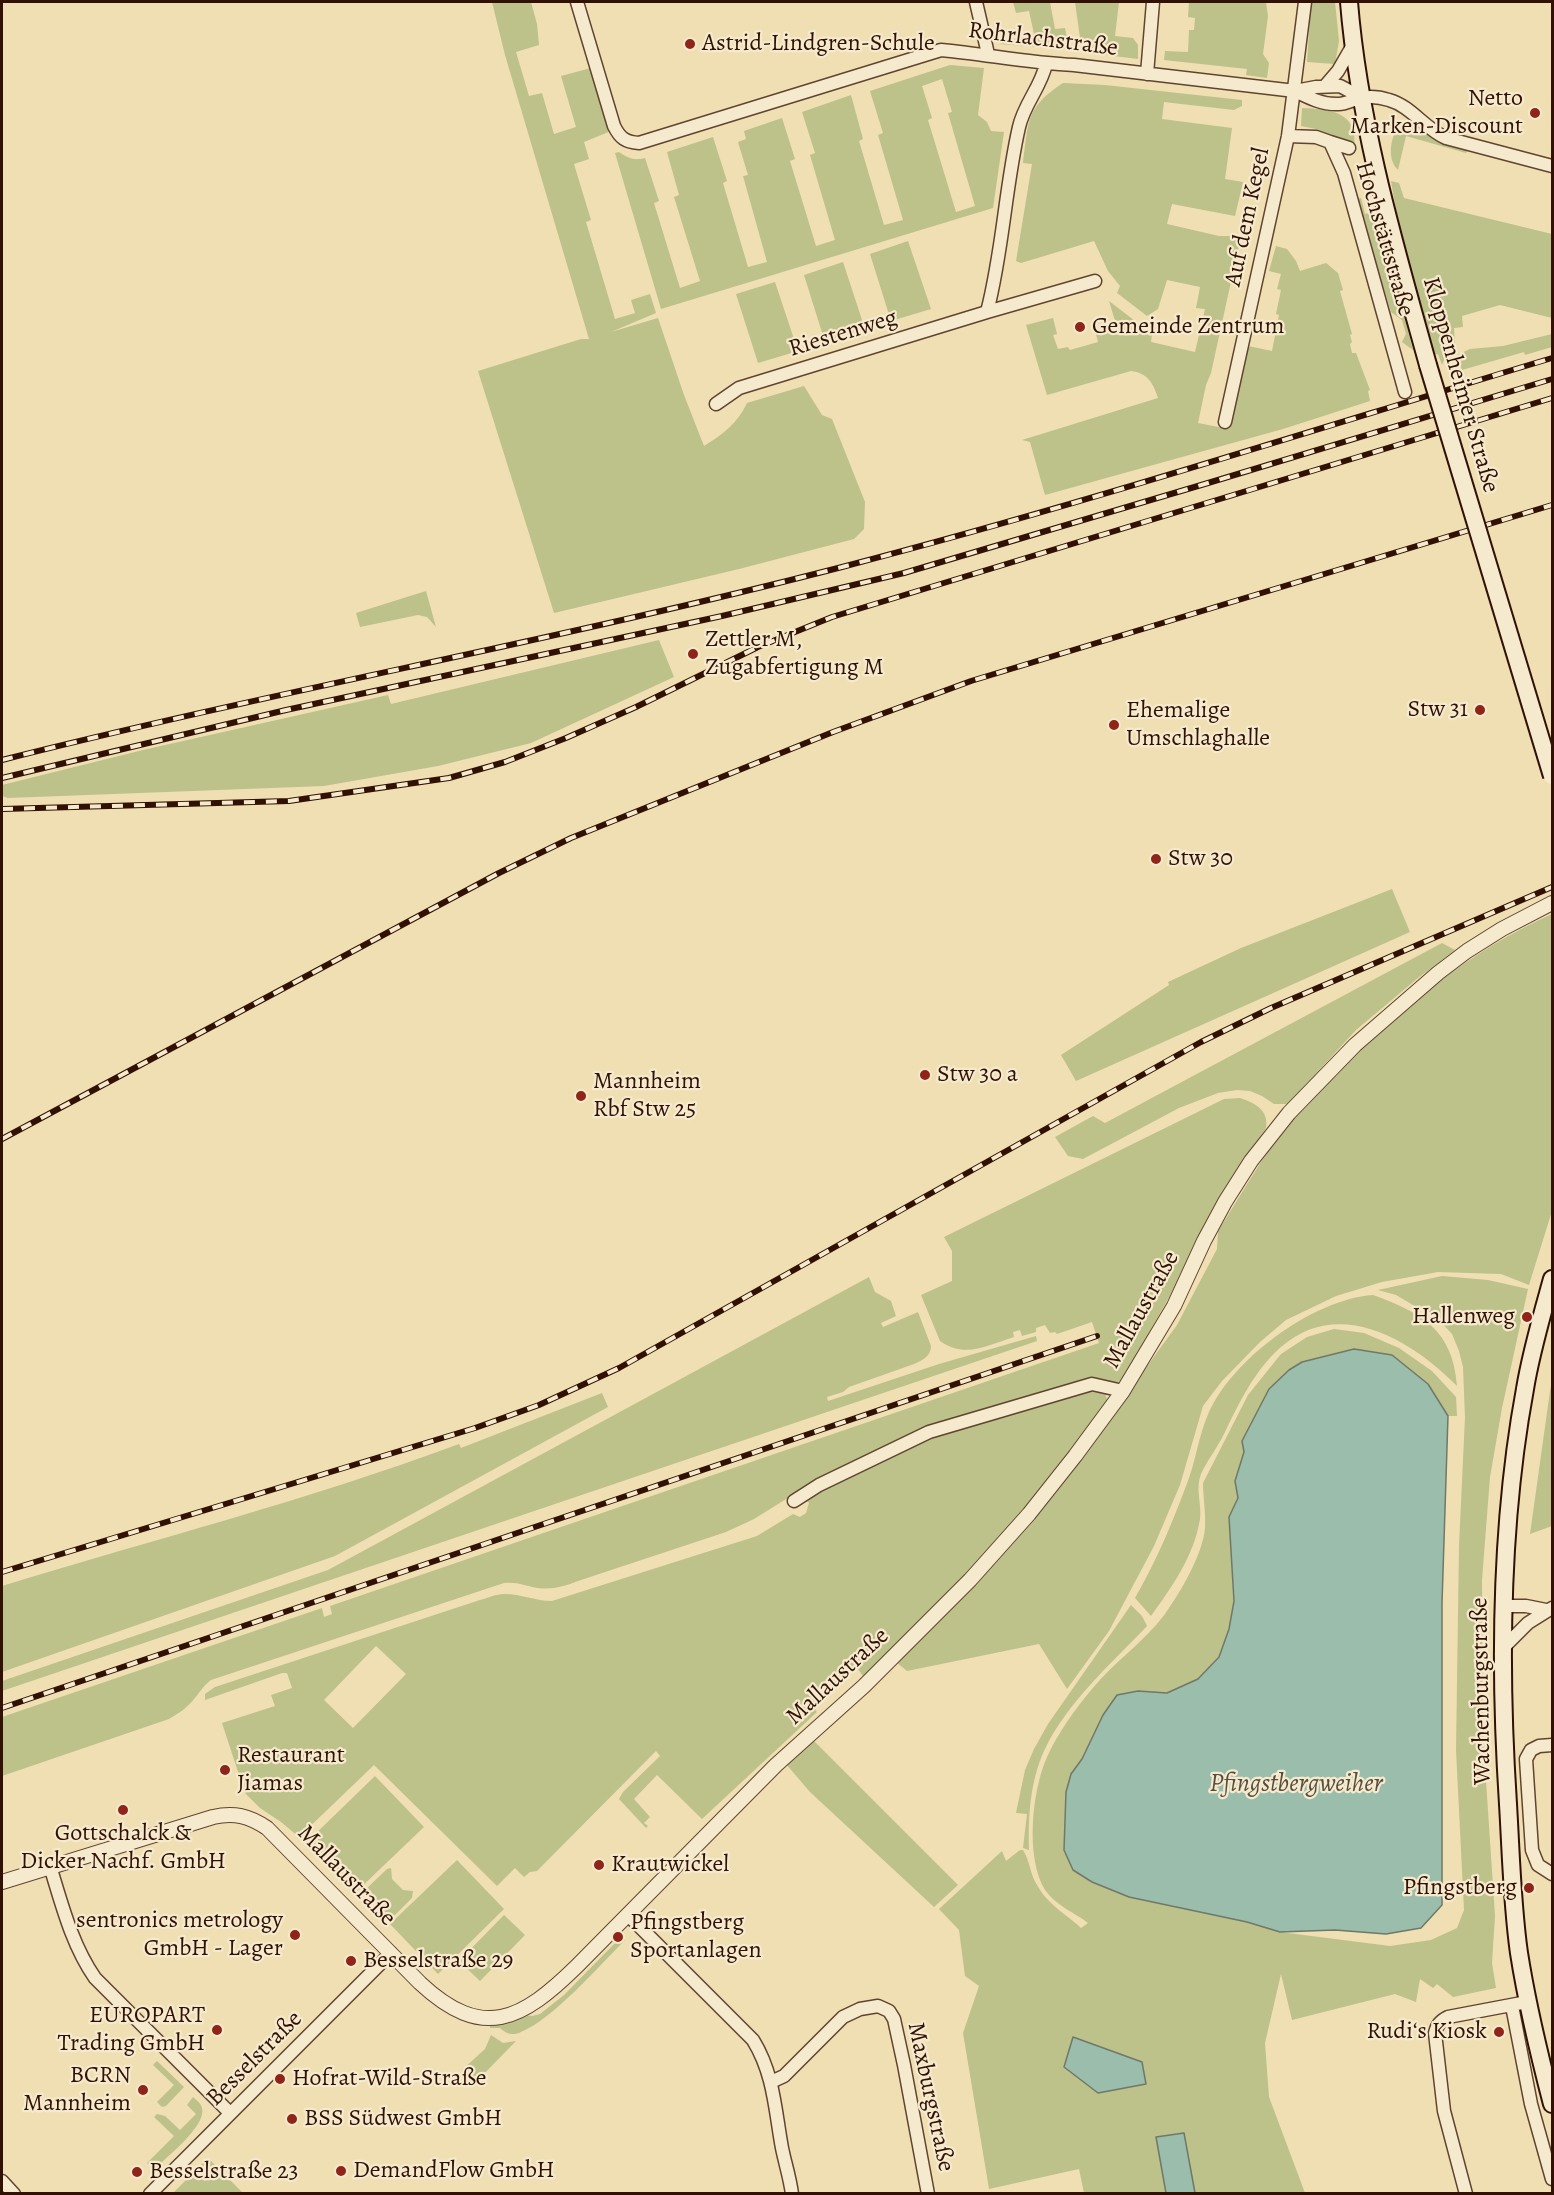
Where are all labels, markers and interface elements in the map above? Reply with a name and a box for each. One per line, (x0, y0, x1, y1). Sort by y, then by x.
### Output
street label: Rohrlachstraße (967, 17, 1119, 63)
place label: Astrid-Lindgren-Schule (702, 30, 935, 58)
marker: Astrid-Lindgren-Schule (683, 37, 697, 51)
place label: Netto Marken-Discount (1350, 85, 1523, 141)
marker: Netto Marken-Discount (1528, 106, 1542, 120)
street label: Auf dem Kegel (1219, 145, 1277, 289)
street label: Hochstättstraße (1348, 158, 1420, 320)
street label: Kloppenheimer Straße (1415, 274, 1505, 496)
street label: Riestenweg (785, 304, 901, 364)
place label: Gemeinde Zentrum (1092, 313, 1284, 341)
marker: Gemeinde Zentrum (1073, 320, 1087, 334)
place label: Zettler M, Zugabfertigung M (705, 626, 884, 682)
marker: Zettler M, Zugabfertigung M (686, 647, 700, 661)
place label: Stw 31 (1407, 696, 1468, 724)
place label: Ehemalige Umschlaghalle (1126, 697, 1270, 753)
marker: Stw 31 (1473, 703, 1487, 717)
marker: Ehemalige Umschlaghalle (1107, 718, 1121, 732)
place label: Stw 30 (1168, 845, 1233, 873)
marker: Stw 30 (1149, 852, 1163, 866)
place label: Stw 30 a (937, 1061, 1018, 1089)
place label: Mannheim Rbf Stw 25 (593, 1068, 701, 1124)
marker: Stw 30 a (918, 1068, 932, 1082)
marker: Mannheim Rbf Stw 25 (574, 1089, 588, 1103)
street label: Mallaustraße (1098, 1246, 1186, 1374)
place label: Hallenweg (1412, 1303, 1515, 1331)
marker: Hallenweg (1520, 1310, 1534, 1324)
street label: Wachenburgstraße (1466, 1597, 1498, 1785)
street label: Mallaustraße (781, 1622, 895, 1732)
place label: Restaurant Jiamas (237, 1742, 345, 1798)
marker: Restaurant Jiamas (218, 1763, 232, 1777)
water label: Pfingstbergweiher (1209, 1769, 1383, 1801)
marker: Gottschalck & Dicker Nachf. GmbH (116, 1803, 130, 1817)
street label: Mallaustraße (291, 1819, 401, 1933)
place label: Gottschalck & Dicker Nachf. GmbH (20, 1820, 226, 1876)
place label: Krautwickel (611, 1851, 729, 1879)
marker: Krautwickel (592, 1858, 606, 1872)
place label: Pfingstberg (1403, 1874, 1517, 1902)
marker: Pfingstberg (1522, 1881, 1536, 1895)
place label: sentronics metrology GmbH - Lager (76, 1907, 283, 1963)
place label: Pfingstberg Sportanlagen (630, 1909, 762, 1965)
marker: sentronics metrology GmbH - Lager (288, 1928, 302, 1942)
marker: Pfingstberg Sportanlagen (611, 1930, 625, 1944)
place label: Besselstraße 29 (363, 1947, 513, 1975)
marker: Besselstraße 29 (344, 1954, 358, 1968)
place label: EUROPART Trading GmbH (58, 2002, 205, 2058)
street label: Besselstraße (201, 2005, 309, 2113)
place label: Rudi‘s Kiosk (1366, 2018, 1487, 2046)
street label: Maxburgstraße (900, 2020, 960, 2174)
marker: EUROPART Trading GmbH (210, 2023, 224, 2037)
marker: Rudi‘s Kiosk (1492, 2025, 1506, 2039)
place label: BCRN Mannheim (23, 2062, 131, 2118)
place label: Hofrat-Wild-Straße (292, 2065, 486, 2093)
marker: Hofrat-Wild-Straße (273, 2072, 287, 2086)
marker: BCRN Mannheim (136, 2083, 150, 2097)
place label: BSS Südwest GmbH (304, 2105, 502, 2133)
marker: BSS Südwest GmbH (285, 2112, 299, 2126)
place label: DemandFlow GmbH (353, 2157, 555, 2185)
place label: Besselstraße 23 (149, 2158, 299, 2186)
marker: DemandFlow GmbH (334, 2164, 348, 2178)
marker: Besselstraße 23 (130, 2165, 144, 2179)

